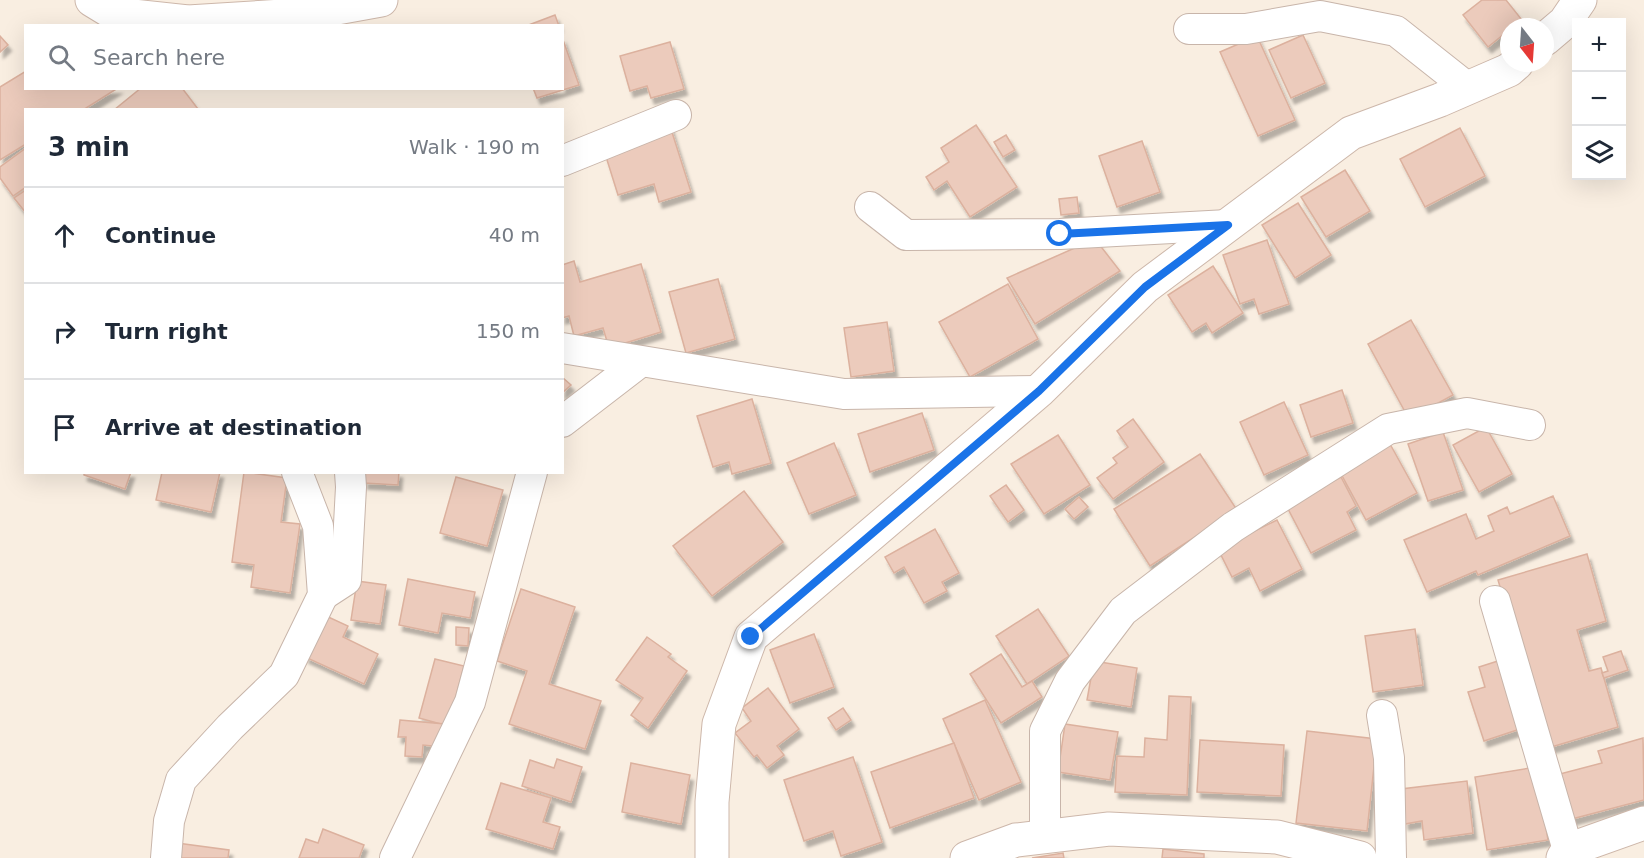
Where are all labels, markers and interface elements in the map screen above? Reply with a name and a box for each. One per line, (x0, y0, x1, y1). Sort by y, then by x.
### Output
north arrow (1500, 18, 1554, 72)
map controls (1572, 18, 1626, 180)
button: + (1572, 18, 1626, 72)
search box (24, 24, 564, 90)
icon: search (45, 41, 78, 74)
text: Search here (93, 45, 225, 70)
button: − (1572, 72, 1626, 126)
button: layers (1572, 126, 1626, 180)
text: 3 min (48, 132, 130, 162)
text: Walk · 190 m (409, 135, 540, 159)
icon: ahead (48, 219, 81, 252)
route start (1046, 220, 1072, 246)
text: Continue (105, 223, 216, 248)
text: 40 m (489, 223, 540, 247)
icon: right (48, 315, 81, 348)
text: Turn right (105, 319, 228, 344)
text: 150 m (476, 319, 540, 343)
icon: arrive (48, 411, 81, 444)
text: Arrive at destination (105, 415, 362, 440)
route end (737, 623, 763, 649)

